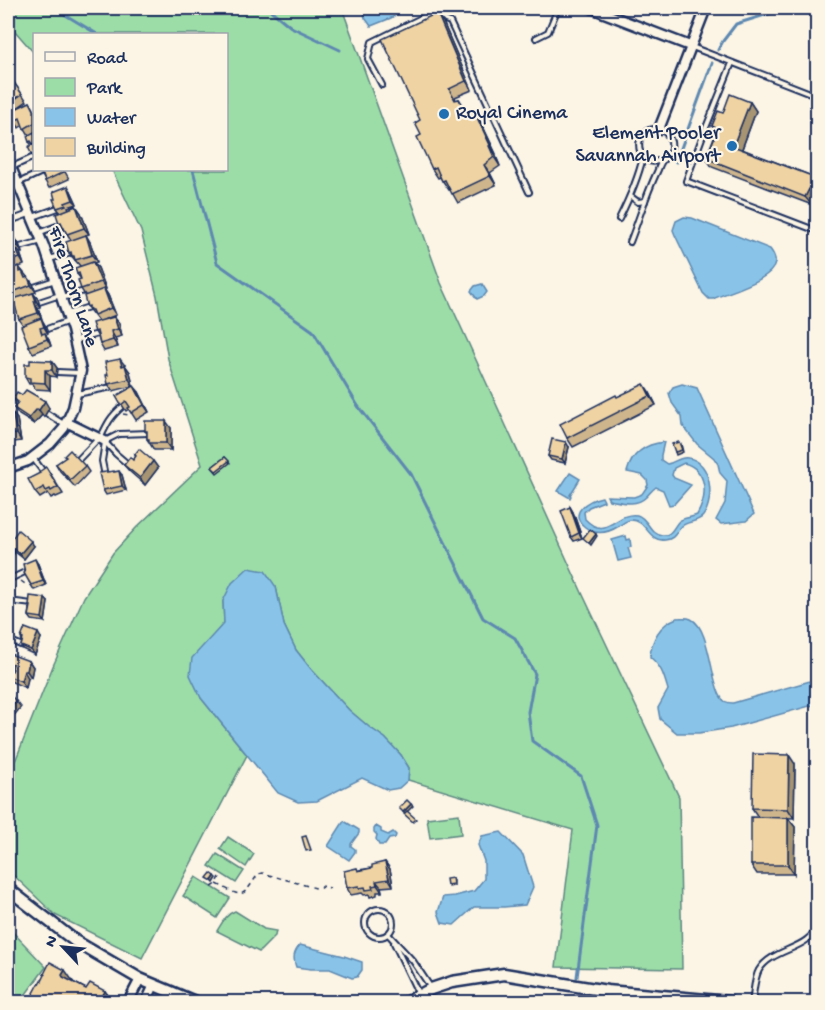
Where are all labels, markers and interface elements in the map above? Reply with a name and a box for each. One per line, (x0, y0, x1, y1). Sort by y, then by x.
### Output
legend (33, 33, 228, 171)
text: Road (87, 49, 128, 70)
text: Park (86, 79, 123, 100)
place label: Royal Cinema (456, 103, 568, 126)
marker: Royal Cinema (437, 107, 451, 121)
text: Water (87, 109, 137, 130)
place label: Element Pooler Savannah Airport (575, 123, 722, 169)
text: Building (86, 139, 146, 160)
marker: Element Pooler Savannah Airport (725, 139, 739, 153)
street label: Fire Thorn Lane (41, 223, 102, 351)
north arrow (33, 917, 93, 977)
text: N (42, 933, 64, 951)

